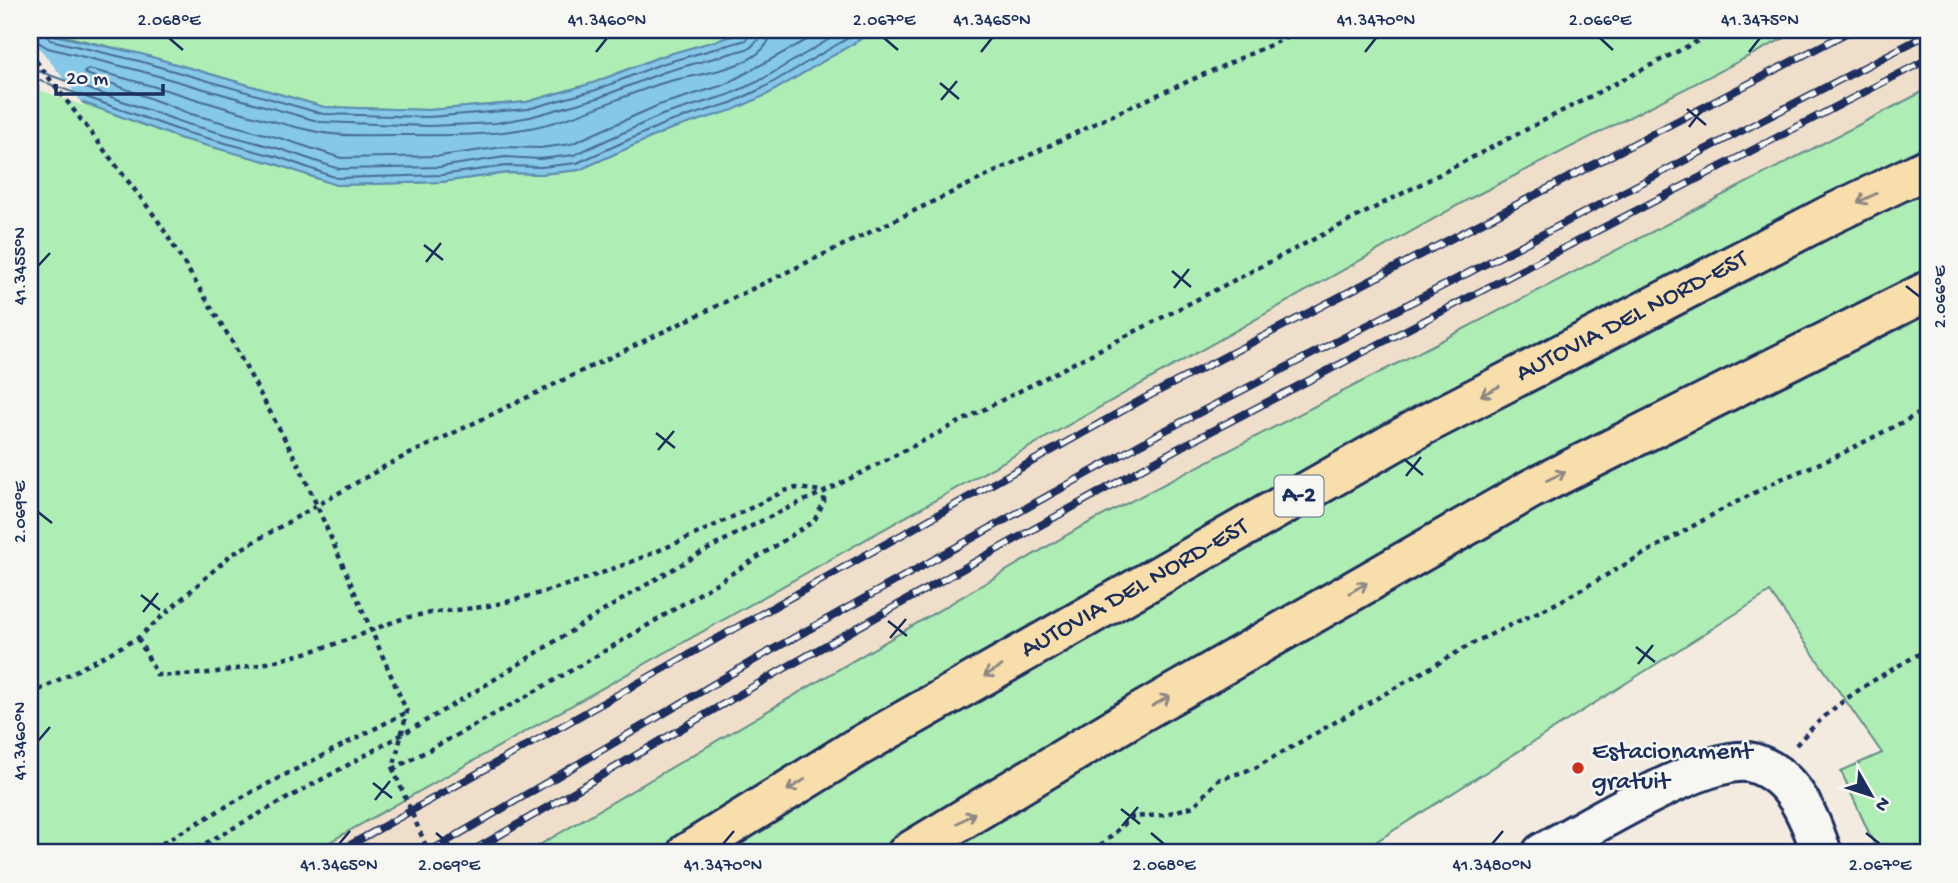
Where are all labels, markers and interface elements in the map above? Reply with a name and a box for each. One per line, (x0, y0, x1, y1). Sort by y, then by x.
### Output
text: 2.068°E (138, 11, 201, 32)
text: 41.3460°N (568, 11, 646, 32)
text: 2.067°E (853, 11, 916, 32)
text: 41.3465°N (953, 11, 1031, 32)
text: 41.3470°N (1337, 11, 1415, 32)
text: 2.066°E (1569, 11, 1632, 32)
text: 41.3475°N (1721, 11, 1799, 32)
scale bar (56, 52, 163, 96)
text: 20 m (66, 68, 108, 93)
one-way arrow (1857, 191, 1878, 205)
text: 41.3455°N (11, 227, 32, 305)
street label: AUTOVIA DEL NORD-EST (1511, 244, 1754, 390)
text: 2.066°E (1931, 265, 1952, 328)
one-way arrow (1480, 384, 1501, 398)
one-way arrow (1545, 468, 1566, 482)
road number: A-2 (1274, 476, 1324, 516)
text: 2.069°E (11, 480, 32, 543)
street label: AUTOVIA DEL NORD-EST (1016, 512, 1255, 666)
one-way arrow (1348, 581, 1368, 595)
one-way arrow (983, 664, 1003, 678)
one-way arrow (1150, 694, 1171, 707)
text: 41.3460°N (11, 702, 32, 780)
place label: Estacionament gratuit (1592, 738, 1755, 799)
marker: Estacionament gratuit (1570, 760, 1586, 776)
north arrow (1836, 760, 1906, 830)
one-way arrow (787, 779, 807, 793)
text: N (1869, 791, 1894, 816)
one-way arrow (955, 811, 975, 825)
text: 41.3465°N (300, 856, 378, 877)
text: 2.069°E (418, 856, 481, 877)
text: 41.3470°N (684, 856, 762, 877)
text: 2.068°E (1133, 856, 1196, 877)
text: 41.3480°N (1452, 856, 1532, 877)
text: 2.067°E (1849, 856, 1912, 877)

